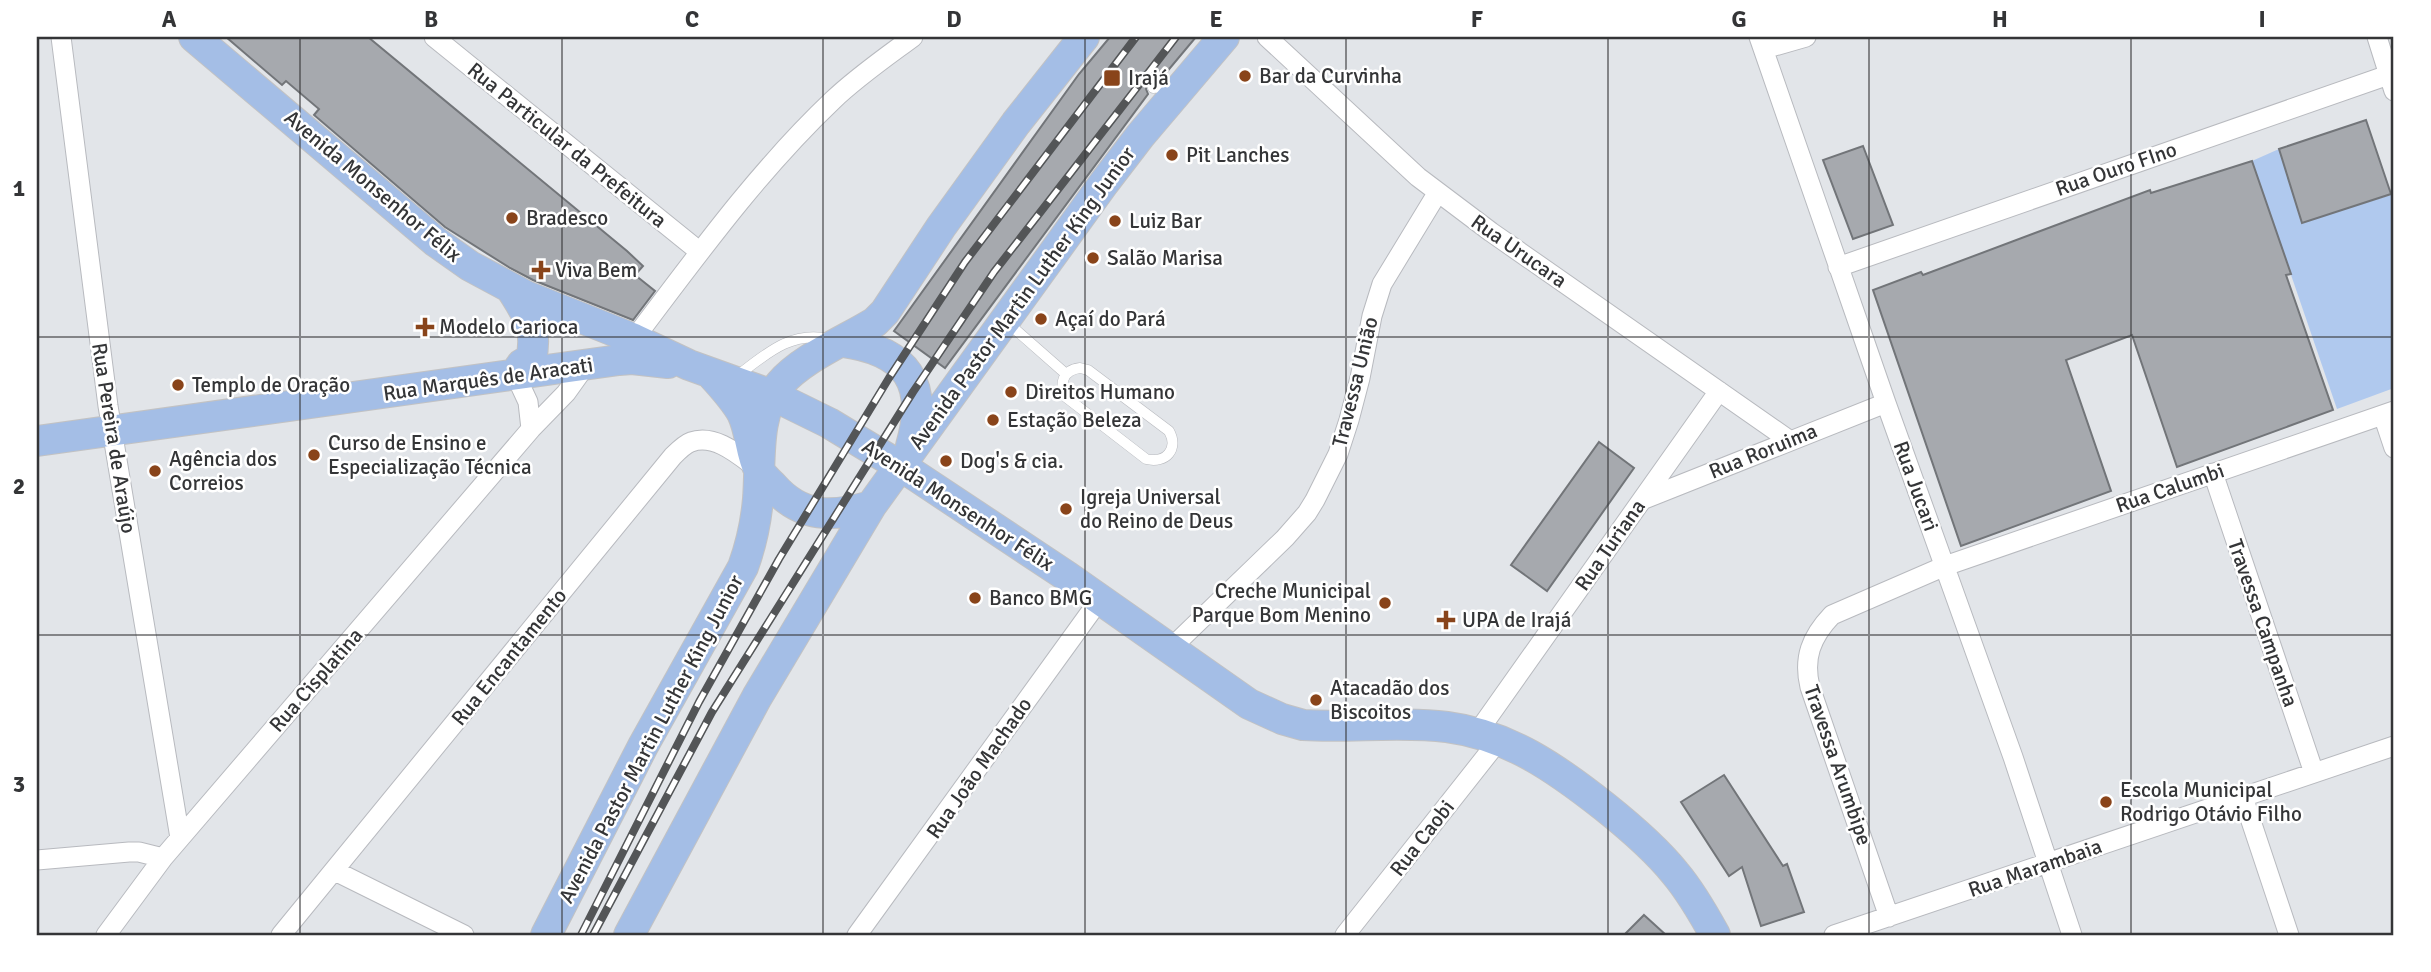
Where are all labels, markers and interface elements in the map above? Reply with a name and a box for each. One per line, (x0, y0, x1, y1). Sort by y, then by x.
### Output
text: A (162, 5, 177, 34)
text: B (424, 5, 438, 34)
text: C (685, 5, 699, 34)
text: D (946, 5, 962, 34)
text: E (1209, 5, 1223, 34)
text: F (1471, 5, 1483, 34)
text: G (1731, 5, 1747, 34)
text: H (1992, 5, 2008, 34)
text: I (2258, 5, 2266, 34)
street label: Rua Particular da Prefeitura (462, 57, 672, 233)
place label: Bar da Curvinha (1259, 63, 1402, 89)
place label: Irajá (1128, 65, 1169, 91)
marker: Irajá (1102, 68, 1122, 88)
marker: Bar da Curvinha (1237, 68, 1253, 84)
street label: Avenida Monsenhor Félix (279, 104, 467, 268)
street label: Rua Ouro FIno (2052, 136, 2180, 202)
street label: Avenida Pastor Martin Luther King Junior (903, 141, 1141, 455)
place label: Pit Lanches (1186, 142, 1289, 168)
marker: Pit Lanches (1164, 147, 1180, 163)
text: 1 (13, 174, 25, 203)
place label: Bradesco (526, 205, 608, 231)
place label: Luiz Bar (1129, 208, 1202, 234)
street label: Rua Urucara (1466, 209, 1572, 293)
marker: Bradesco (504, 210, 520, 226)
marker: Luiz Bar (1107, 213, 1123, 229)
place label: Salão Marisa (1107, 245, 1223, 271)
marker: Salão Marisa (1085, 250, 1101, 266)
place label: Viva Bem (555, 257, 637, 283)
marker: Viva Bem (533, 262, 549, 278)
place label: Açaí do Pará (1055, 306, 1166, 332)
marker: Açaí do Pará (1033, 311, 1049, 327)
place label: Modelo Carioca (439, 314, 578, 340)
street label: Travessa União (1326, 314, 1384, 450)
marker: Modelo Carioca (417, 319, 433, 335)
street label: Rua Pereira de Araújo (86, 341, 142, 535)
street label: Rua Marquês de Aracati (381, 351, 595, 407)
place label: Templo de Oração (192, 372, 350, 398)
marker: Templo de Oração (170, 377, 186, 393)
place label: Direitos Humano (1025, 379, 1175, 405)
marker: Direitos Humano (1003, 384, 1019, 400)
place label: Estação Beleza (1007, 407, 1142, 433)
marker: Estação Beleza (985, 412, 1001, 428)
street label: Rua Roruima (1705, 418, 1821, 484)
place label: Curso de Ensino e Especialização Técnica (328, 430, 532, 480)
street label: Avenida Monsenhor Félix (857, 433, 1059, 577)
street label: Rua Jucari (1888, 437, 1944, 535)
place label: Agência dos Correios (169, 446, 277, 496)
marker: Curso de Ensino e Especialização Técnica (306, 447, 322, 463)
place label: Dog's & cia. (960, 448, 1063, 474)
marker: Dog's & cia. (938, 453, 954, 469)
street label: Rua Calumbi (2112, 457, 2228, 519)
marker: Agência dos Correios (147, 463, 163, 479)
text: 2 (13, 472, 25, 501)
place label: Igreja Universal do Reino de Deus (1080, 484, 1233, 534)
street label: Rua Turiana (1569, 494, 1651, 596)
marker: Igreja Universal do Reino de Deus (1058, 501, 1074, 517)
street label: Travessa Campanha (2222, 536, 2304, 710)
street label: Avenida Pastor Martin Luther King Junior (553, 570, 749, 908)
place label: Creche Municipal Parque Bom Menino (1192, 578, 1371, 628)
street label: Rua Encantamento (446, 583, 572, 731)
place label: Banco BMG (989, 585, 1092, 611)
marker: Banco BMG (967, 590, 983, 606)
marker: Creche Municipal Parque Bom Menino (1377, 595, 1393, 611)
place label: UPA de Irajá (1462, 607, 1571, 633)
marker: UPA de Irajá (1436, 610, 1456, 630)
street label: Rua Cisplatina (264, 623, 368, 737)
place label: Atacadão dos Biscoitos (1330, 675, 1449, 725)
street label: Travessa Arumbipe (1798, 681, 1878, 849)
street label: Rua João Machado (921, 692, 1037, 844)
marker: Atacadão dos Biscoitos (1308, 692, 1324, 708)
text: 3 (13, 770, 25, 799)
place label: Escola Municipal Rodrigo Otávio Filho (2120, 777, 2302, 827)
marker: Escola Municipal Rodrigo Otávio Filho (2098, 794, 2114, 810)
street label: Rua Caobi (1384, 795, 1460, 881)
street label: Rua Marambaia (1965, 833, 2105, 903)

